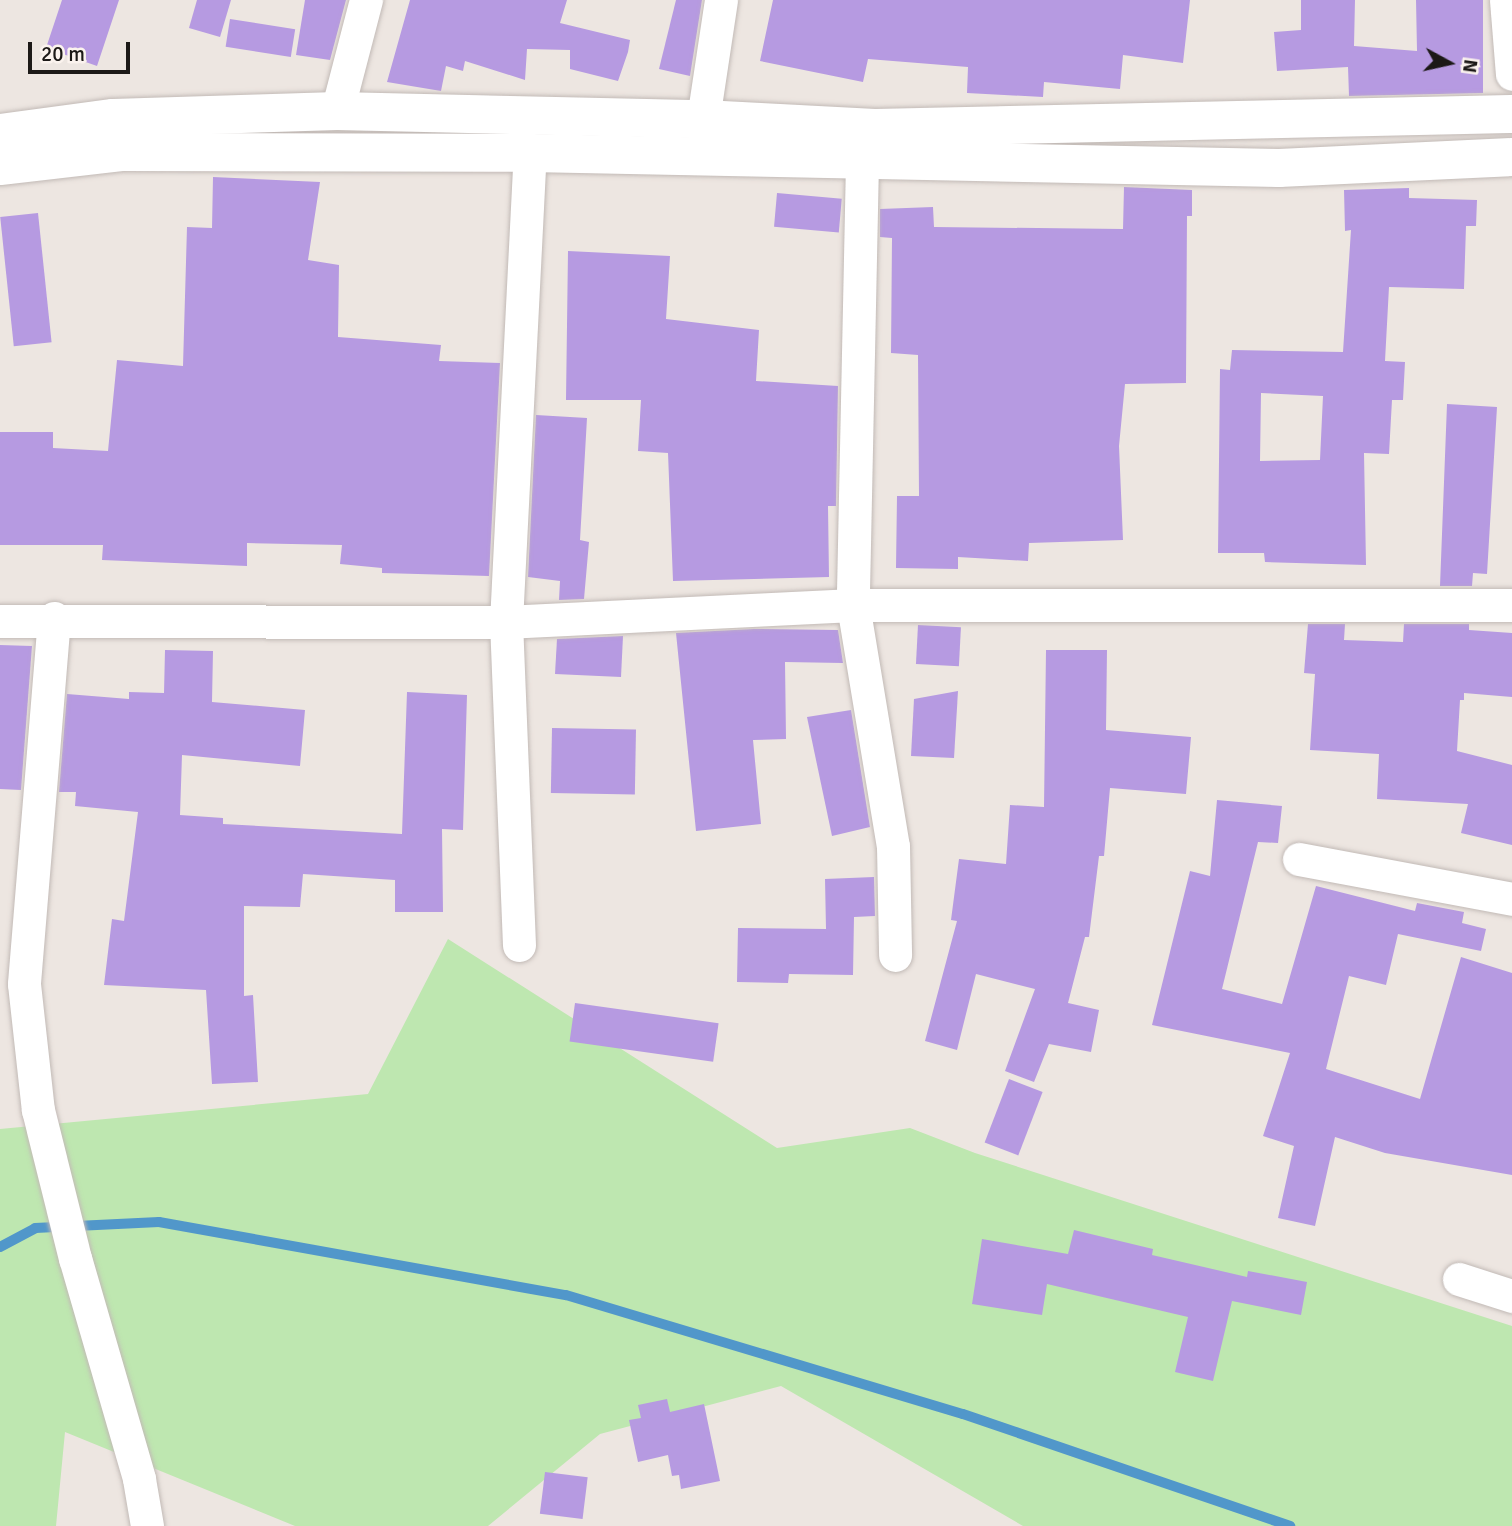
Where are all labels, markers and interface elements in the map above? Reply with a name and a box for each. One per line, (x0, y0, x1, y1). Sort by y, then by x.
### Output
scale bar (32, 28, 133, 72)
north arrow (1414, 28, 1484, 98)
text: 20 m (41, 41, 85, 67)
text: N (1457, 58, 1483, 74)

